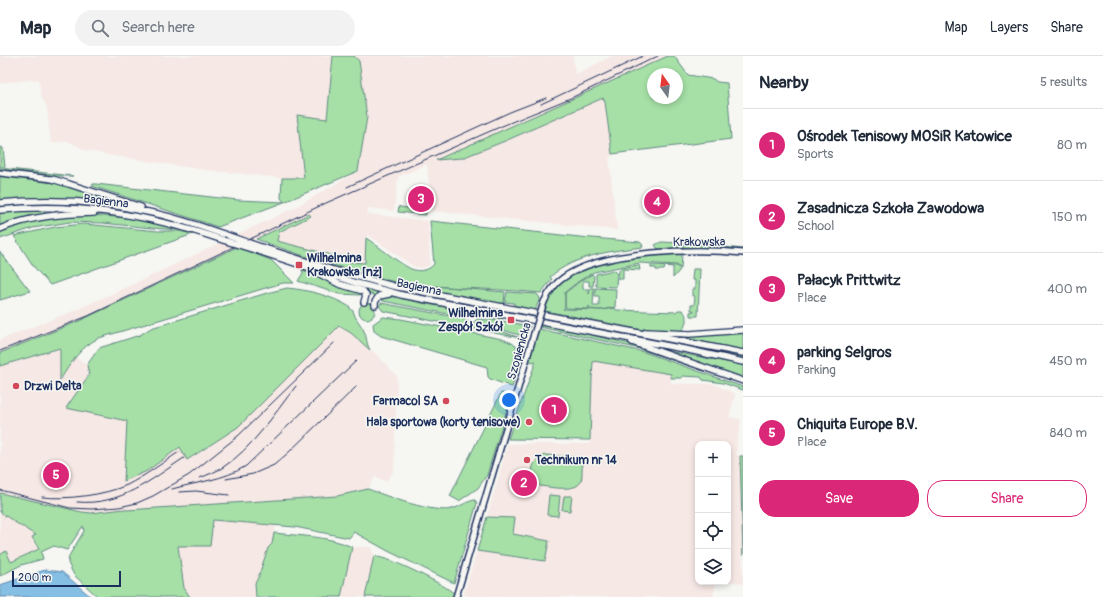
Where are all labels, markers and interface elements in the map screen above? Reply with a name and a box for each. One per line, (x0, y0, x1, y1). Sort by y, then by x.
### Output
search box (75, 10, 355, 46)
text: Map (20, 16, 51, 40)
icon: search (89, 17, 111, 39)
text: Search here (121, 18, 195, 37)
text: Map (945, 19, 968, 36)
text: Layers (990, 19, 1028, 36)
text: Share (1050, 19, 1083, 36)
north arrow (647, 68, 683, 104)
text: Nearby (759, 72, 808, 93)
text: 5 results (1040, 74, 1087, 90)
text: Ośrodek Tenisowy MOSiR Katowice (797, 127, 1012, 146)
text: 1 (769, 137, 775, 153)
text: 80 m (1057, 137, 1087, 153)
text: Sports (797, 146, 833, 162)
pin: 3 (408, 184, 434, 214)
pin: 4 (644, 187, 670, 217)
street label: Bagienna (82, 191, 130, 212)
text: Zasadnicza Szkoła Zawodowa (797, 199, 984, 218)
text: 2 (768, 209, 776, 225)
text: 150 m (1052, 209, 1087, 225)
text: School (797, 218, 834, 234)
street label: Krakowska (673, 235, 726, 250)
place label: Wilhelmina Krakowska [nż] (307, 251, 383, 280)
marker: Wilhelmina Krakowska [nż] (294, 260, 304, 270)
text: Pałacyk Prittwitz (797, 271, 901, 290)
street label: Bagienna (395, 275, 443, 300)
text: 3 (768, 281, 776, 297)
text: 400 m (1047, 281, 1087, 297)
text: Place (797, 290, 826, 306)
place label: Wilhelmina Zespół Szkół (438, 306, 504, 335)
marker: Wilhelmina Zespół Szkół (506, 315, 516, 325)
street label: Szopienicka (504, 320, 535, 382)
text: parking Selgros (797, 343, 892, 362)
text: 4 (768, 353, 776, 369)
text: 450 m (1049, 353, 1087, 369)
text: Parking (797, 362, 836, 378)
place label: Drzwi Delta (24, 379, 82, 394)
marker: Drzwi Delta (11, 381, 21, 391)
your location (499, 390, 519, 410)
place label: Farmacol SA (373, 394, 438, 409)
pin: 1 (541, 395, 567, 425)
marker: Farmacol SA (441, 396, 451, 406)
place label: Hala sportowa (korty tenisowe) (366, 415, 521, 430)
text: Chiquita Europe B.V. (797, 415, 918, 434)
marker: Hala sportowa (korty tenisowe) (524, 417, 534, 427)
text: 5 (768, 425, 776, 441)
text: 840 m (1050, 425, 1087, 441)
text: Place (797, 434, 826, 450)
map controls (695, 441, 731, 585)
button: + (695, 441, 731, 477)
place label: Technikum nr 14 (534, 453, 617, 468)
marker: Technikum nr 14 (522, 455, 532, 465)
pin: 5 (43, 460, 69, 490)
pin: 2 (511, 468, 537, 498)
button: − (695, 477, 731, 513)
button: Save (759, 480, 919, 517)
button: Share (927, 480, 1087, 517)
button: locate (695, 513, 731, 549)
button: layers (695, 549, 731, 585)
scale bar (12, 569, 121, 588)
text: 200 m (18, 571, 51, 584)

